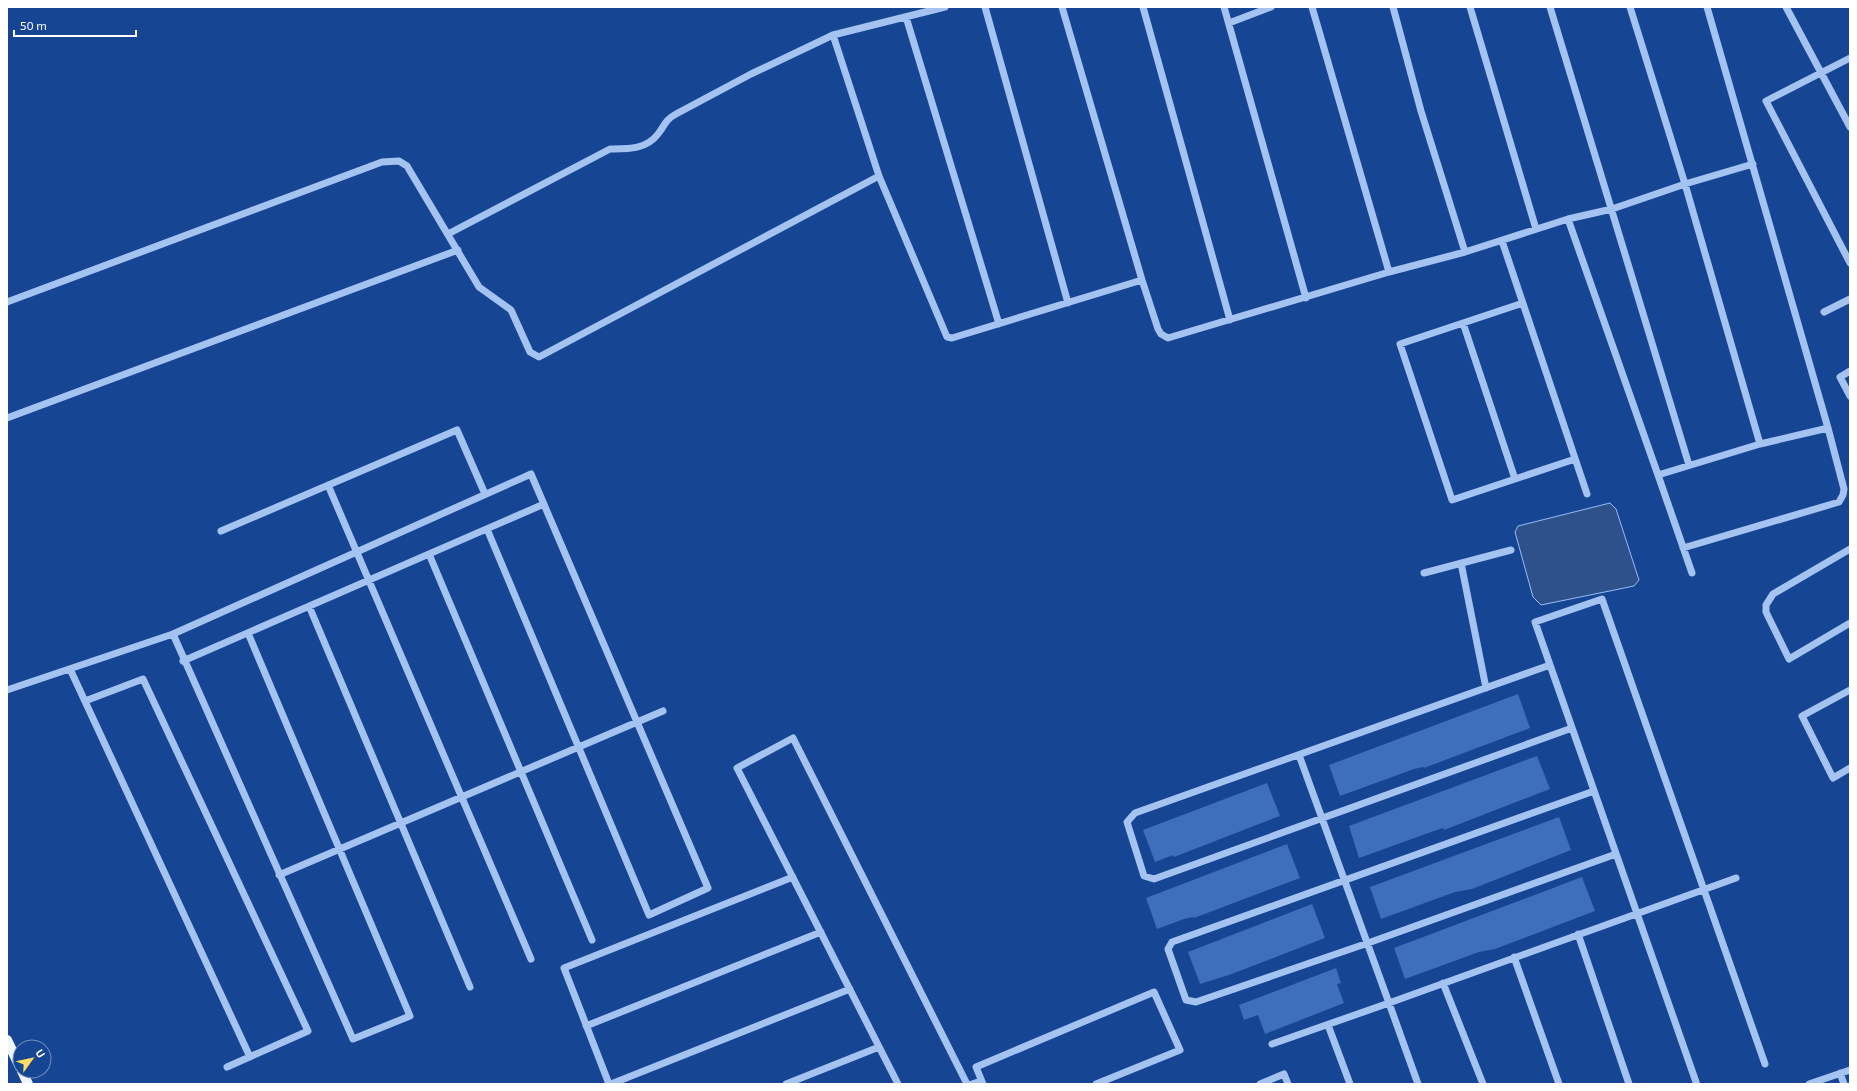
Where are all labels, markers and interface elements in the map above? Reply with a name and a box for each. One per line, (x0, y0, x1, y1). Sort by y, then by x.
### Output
scale bar (14, 12, 136, 38)
text: 50 m (20, 18, 47, 32)
north arrow (12, 1039, 52, 1079)
text: U (33, 1047, 48, 1060)

